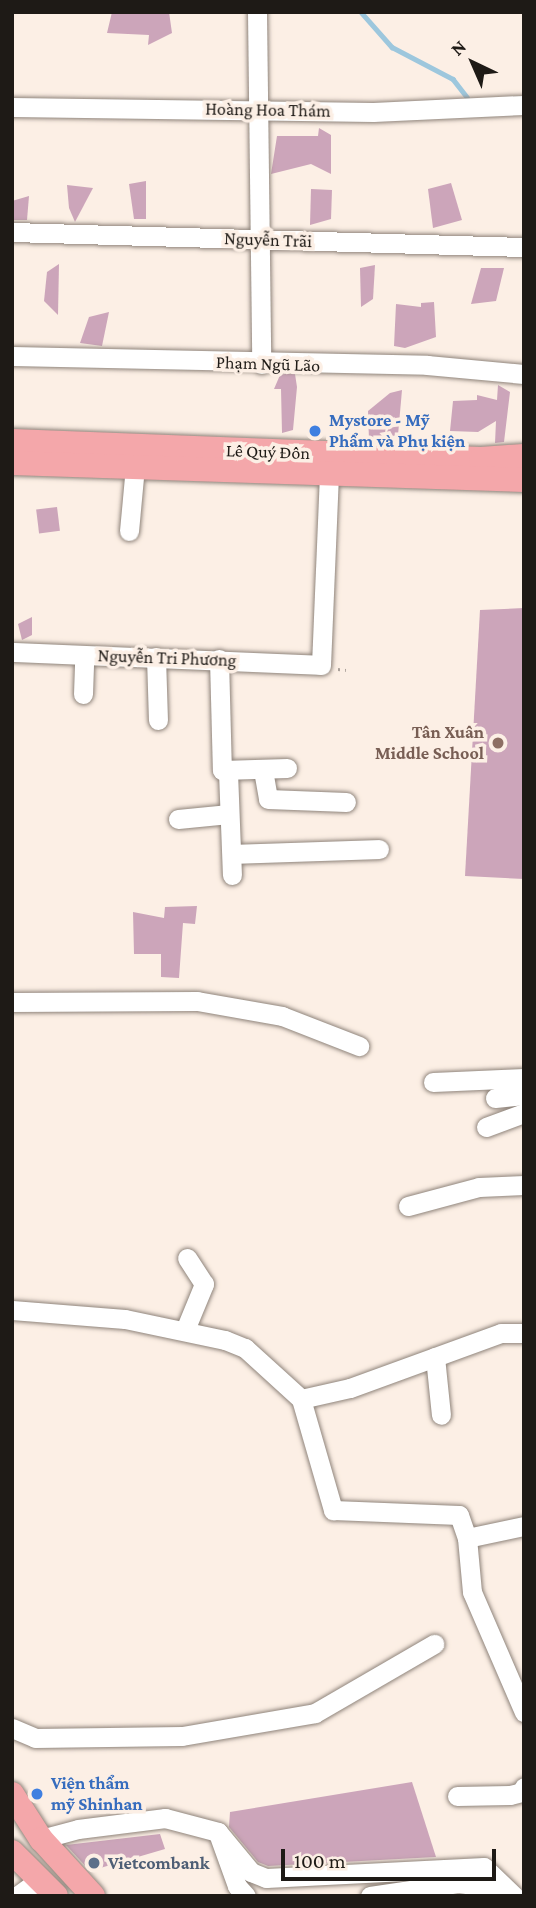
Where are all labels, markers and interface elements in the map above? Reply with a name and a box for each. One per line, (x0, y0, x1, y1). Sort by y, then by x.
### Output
north arrow (438, 28, 508, 98)
text: N (446, 35, 470, 60)
street label: Hoàng Hoa Thám (205, 98, 331, 122)
street label: Nguyễn Trãi (224, 228, 312, 252)
street label: Phạm Ngũ Lão (215, 351, 321, 377)
place label: Mystore - Mỹ Phẩm và Phụ kiện (329, 410, 465, 452)
marker: Mystore - Mỹ Phẩm và Phụ kiện (307, 423, 323, 439)
street label: Lê Quý Đôn (226, 440, 310, 464)
street label: Nguyễn Tri Phương (97, 645, 237, 671)
place label: Tân Xuân Middle School (375, 722, 484, 764)
marker: Tân Xuân Middle School (490, 735, 506, 751)
place label: Viện thẩm mỹ Shinhan (51, 1773, 143, 1816)
marker: Viện thẩm mỹ Shinhan (29, 1786, 45, 1802)
scale bar (284, 1834, 499, 1878)
text: 100 m (294, 1849, 346, 1873)
place label: Vietcombank (108, 1852, 210, 1874)
marker: Vietcombank (86, 1855, 102, 1871)

